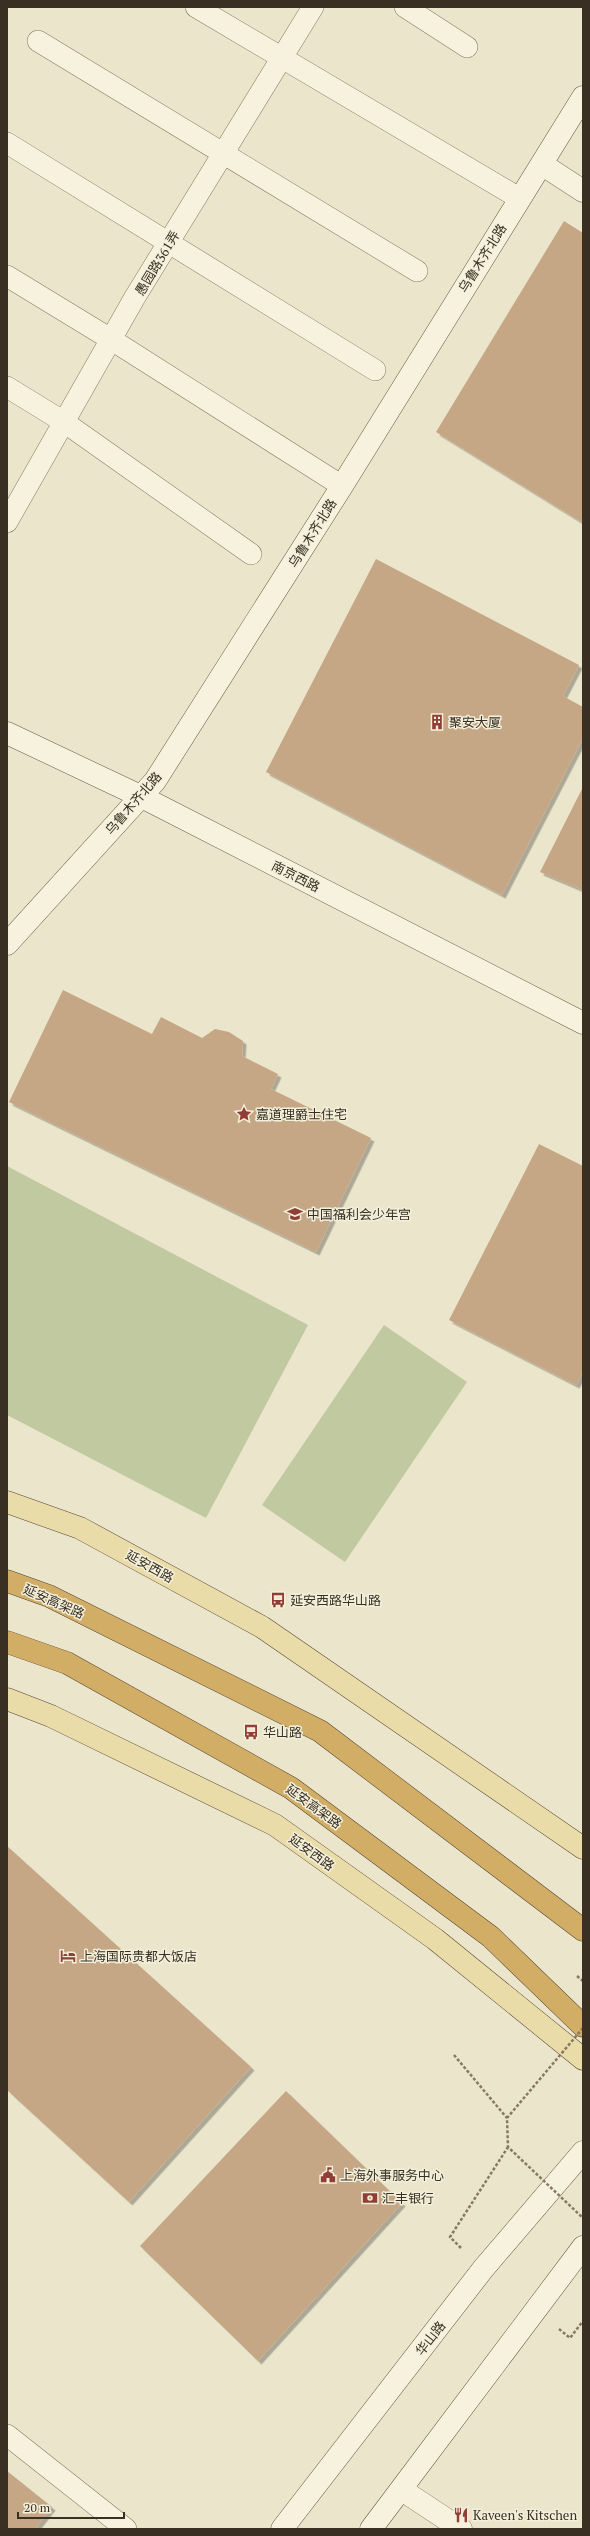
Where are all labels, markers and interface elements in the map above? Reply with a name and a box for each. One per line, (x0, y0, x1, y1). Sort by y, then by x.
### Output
street label: 乌鲁木齐北路 (454, 220, 510, 296)
street label: 愚园路361弄 (131, 227, 183, 299)
street label: 乌鲁木齐北路 (284, 495, 340, 571)
building icon: 聚安大厦 (428, 713, 446, 731)
place label: 聚安大厦 (449, 713, 501, 731)
street label: 乌鲁木齐北路 (101, 768, 165, 838)
street label: 南京西路 (269, 856, 323, 896)
place icon: 嘉道理爵士住宅 (235, 1105, 253, 1123)
place label: 嘉道理爵士住宅 (256, 1105, 347, 1123)
school or university icon: 中国福利会少年宫 (286, 1205, 304, 1223)
place label: 中国福利会少年宫 (307, 1205, 411, 1223)
street label: 延安西路 (123, 1546, 177, 1586)
street label: 延安高架路 (21, 1580, 87, 1622)
bus stop icon: 延安西路华山路 (269, 1591, 287, 1609)
place label: 延安西路华山路 (290, 1591, 381, 1609)
bus stop icon: 华山路 (242, 1723, 260, 1741)
place label: 华山路 (263, 1723, 302, 1741)
street label: 延安高架路 (282, 1780, 346, 1832)
street label: 延安西路 (286, 1829, 338, 1875)
hotel icon: 上海国际贵都大饭店 (59, 1947, 77, 1965)
place label: 上海国际贵都大饭店 (80, 1947, 197, 1965)
public building icon: 上海外事服务中心 (319, 2166, 337, 2184)
place label: 上海外事服务中心 (340, 2166, 444, 2184)
bank icon: 汇丰银行 (361, 2189, 379, 2207)
place label: 汇丰银行 (382, 2189, 434, 2207)
street label: 华山路 (411, 2317, 449, 2359)
scale bar (18, 2494, 124, 2520)
text: 20 m (24, 2500, 51, 2515)
restaurant icon: Kaveen's Kitschen (452, 2506, 470, 2524)
place label: Kaveen's Kitschen (473, 2506, 577, 2524)

